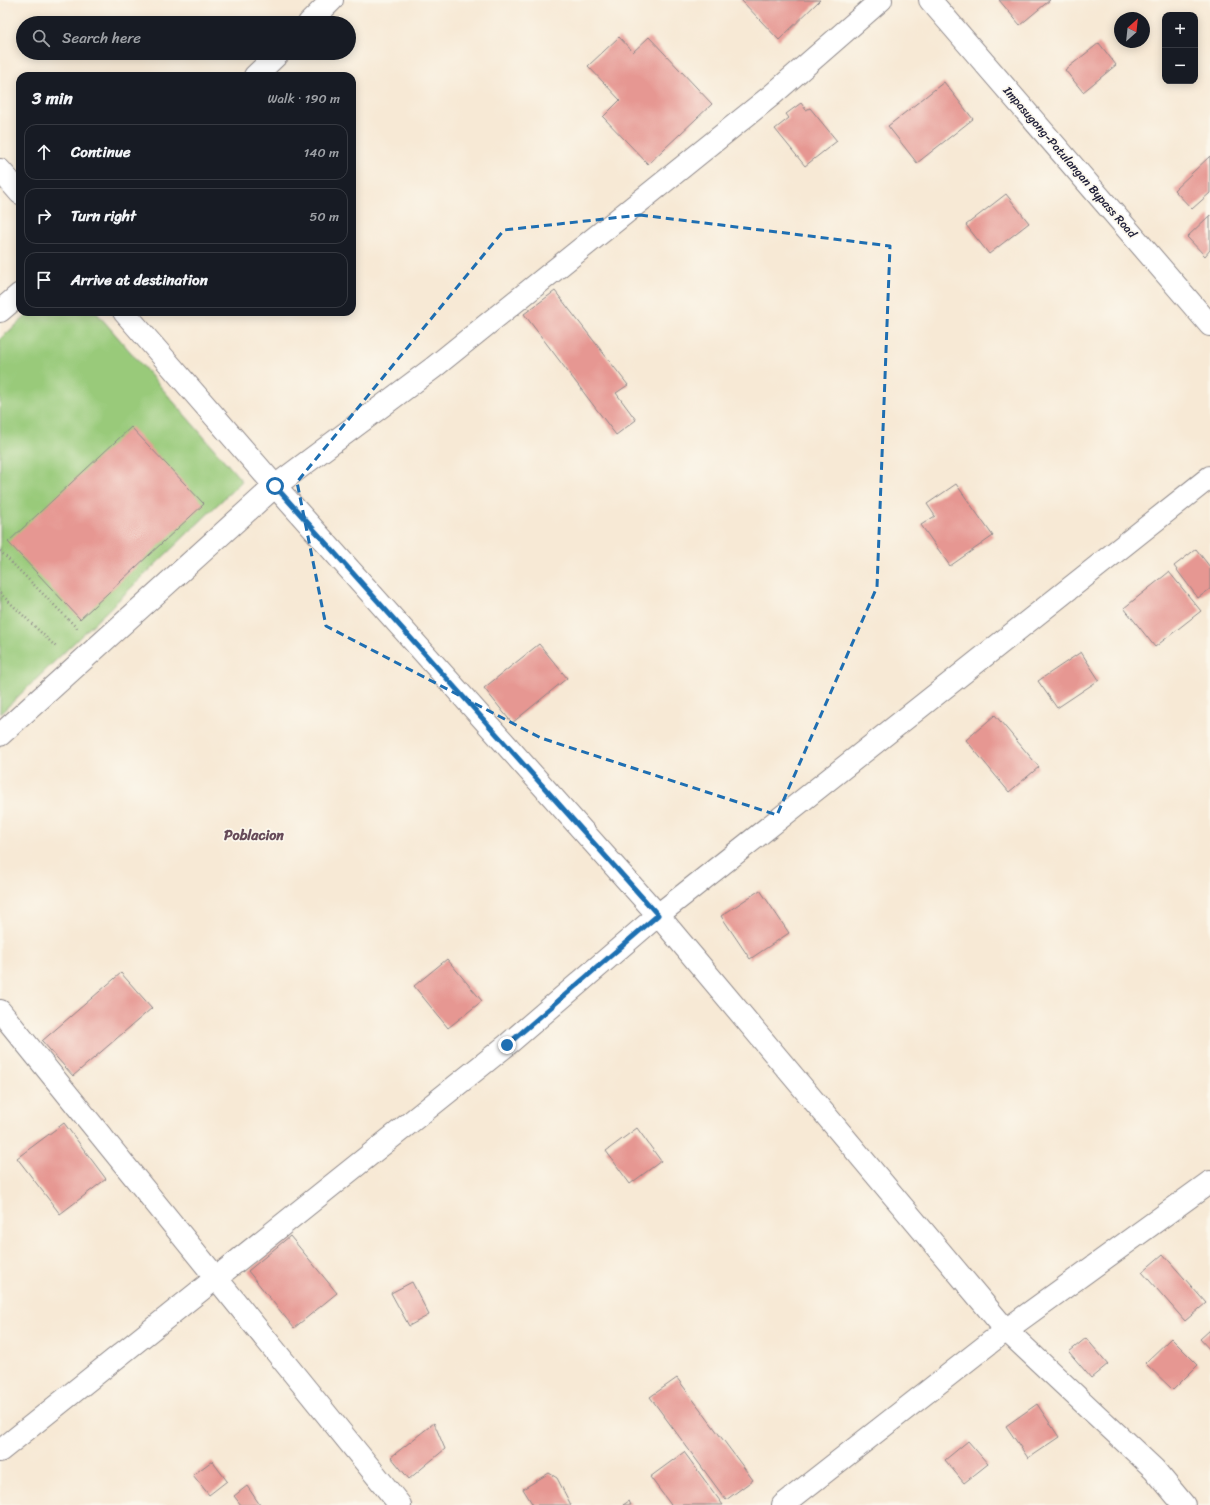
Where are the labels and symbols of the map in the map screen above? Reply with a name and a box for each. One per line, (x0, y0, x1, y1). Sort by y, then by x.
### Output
north arrow (1114, 12, 1150, 48)
street label: Impasugong-Patulangan Bypass Road (997, 80, 1144, 244)
route start (266, 477, 284, 495)
district label: Poblacion (224, 823, 284, 848)
route end (498, 1036, 516, 1054)

